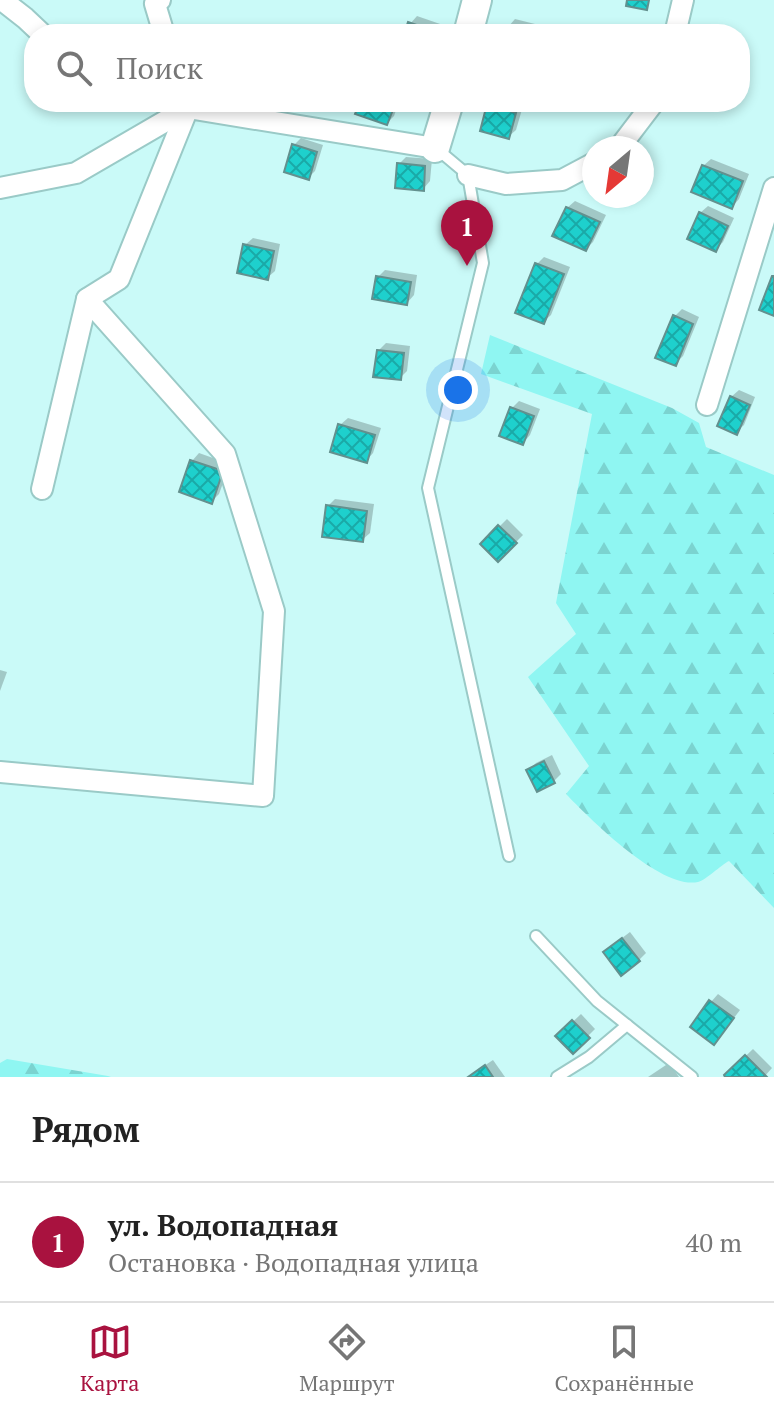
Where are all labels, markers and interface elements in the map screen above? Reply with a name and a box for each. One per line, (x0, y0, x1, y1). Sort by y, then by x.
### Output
search box (24, 24, 750, 112)
icon: search (52, 46, 96, 90)
text: Поиск (116, 48, 203, 88)
north arrow (582, 136, 654, 208)
pin: 1 (441, 200, 493, 266)
your location (438, 370, 478, 410)
text: Рядом (32, 1107, 140, 1152)
text: ул. Водопадная (108, 1205, 338, 1245)
text: 1 (51, 1225, 65, 1259)
text: 40 m (686, 1225, 742, 1259)
text: Остановка · Водопадная улица (108, 1245, 479, 1279)
tab: Карта (80, 1320, 139, 1397)
tab: Маршрут (299, 1320, 395, 1397)
tab: Сохранённые (555, 1320, 694, 1397)

